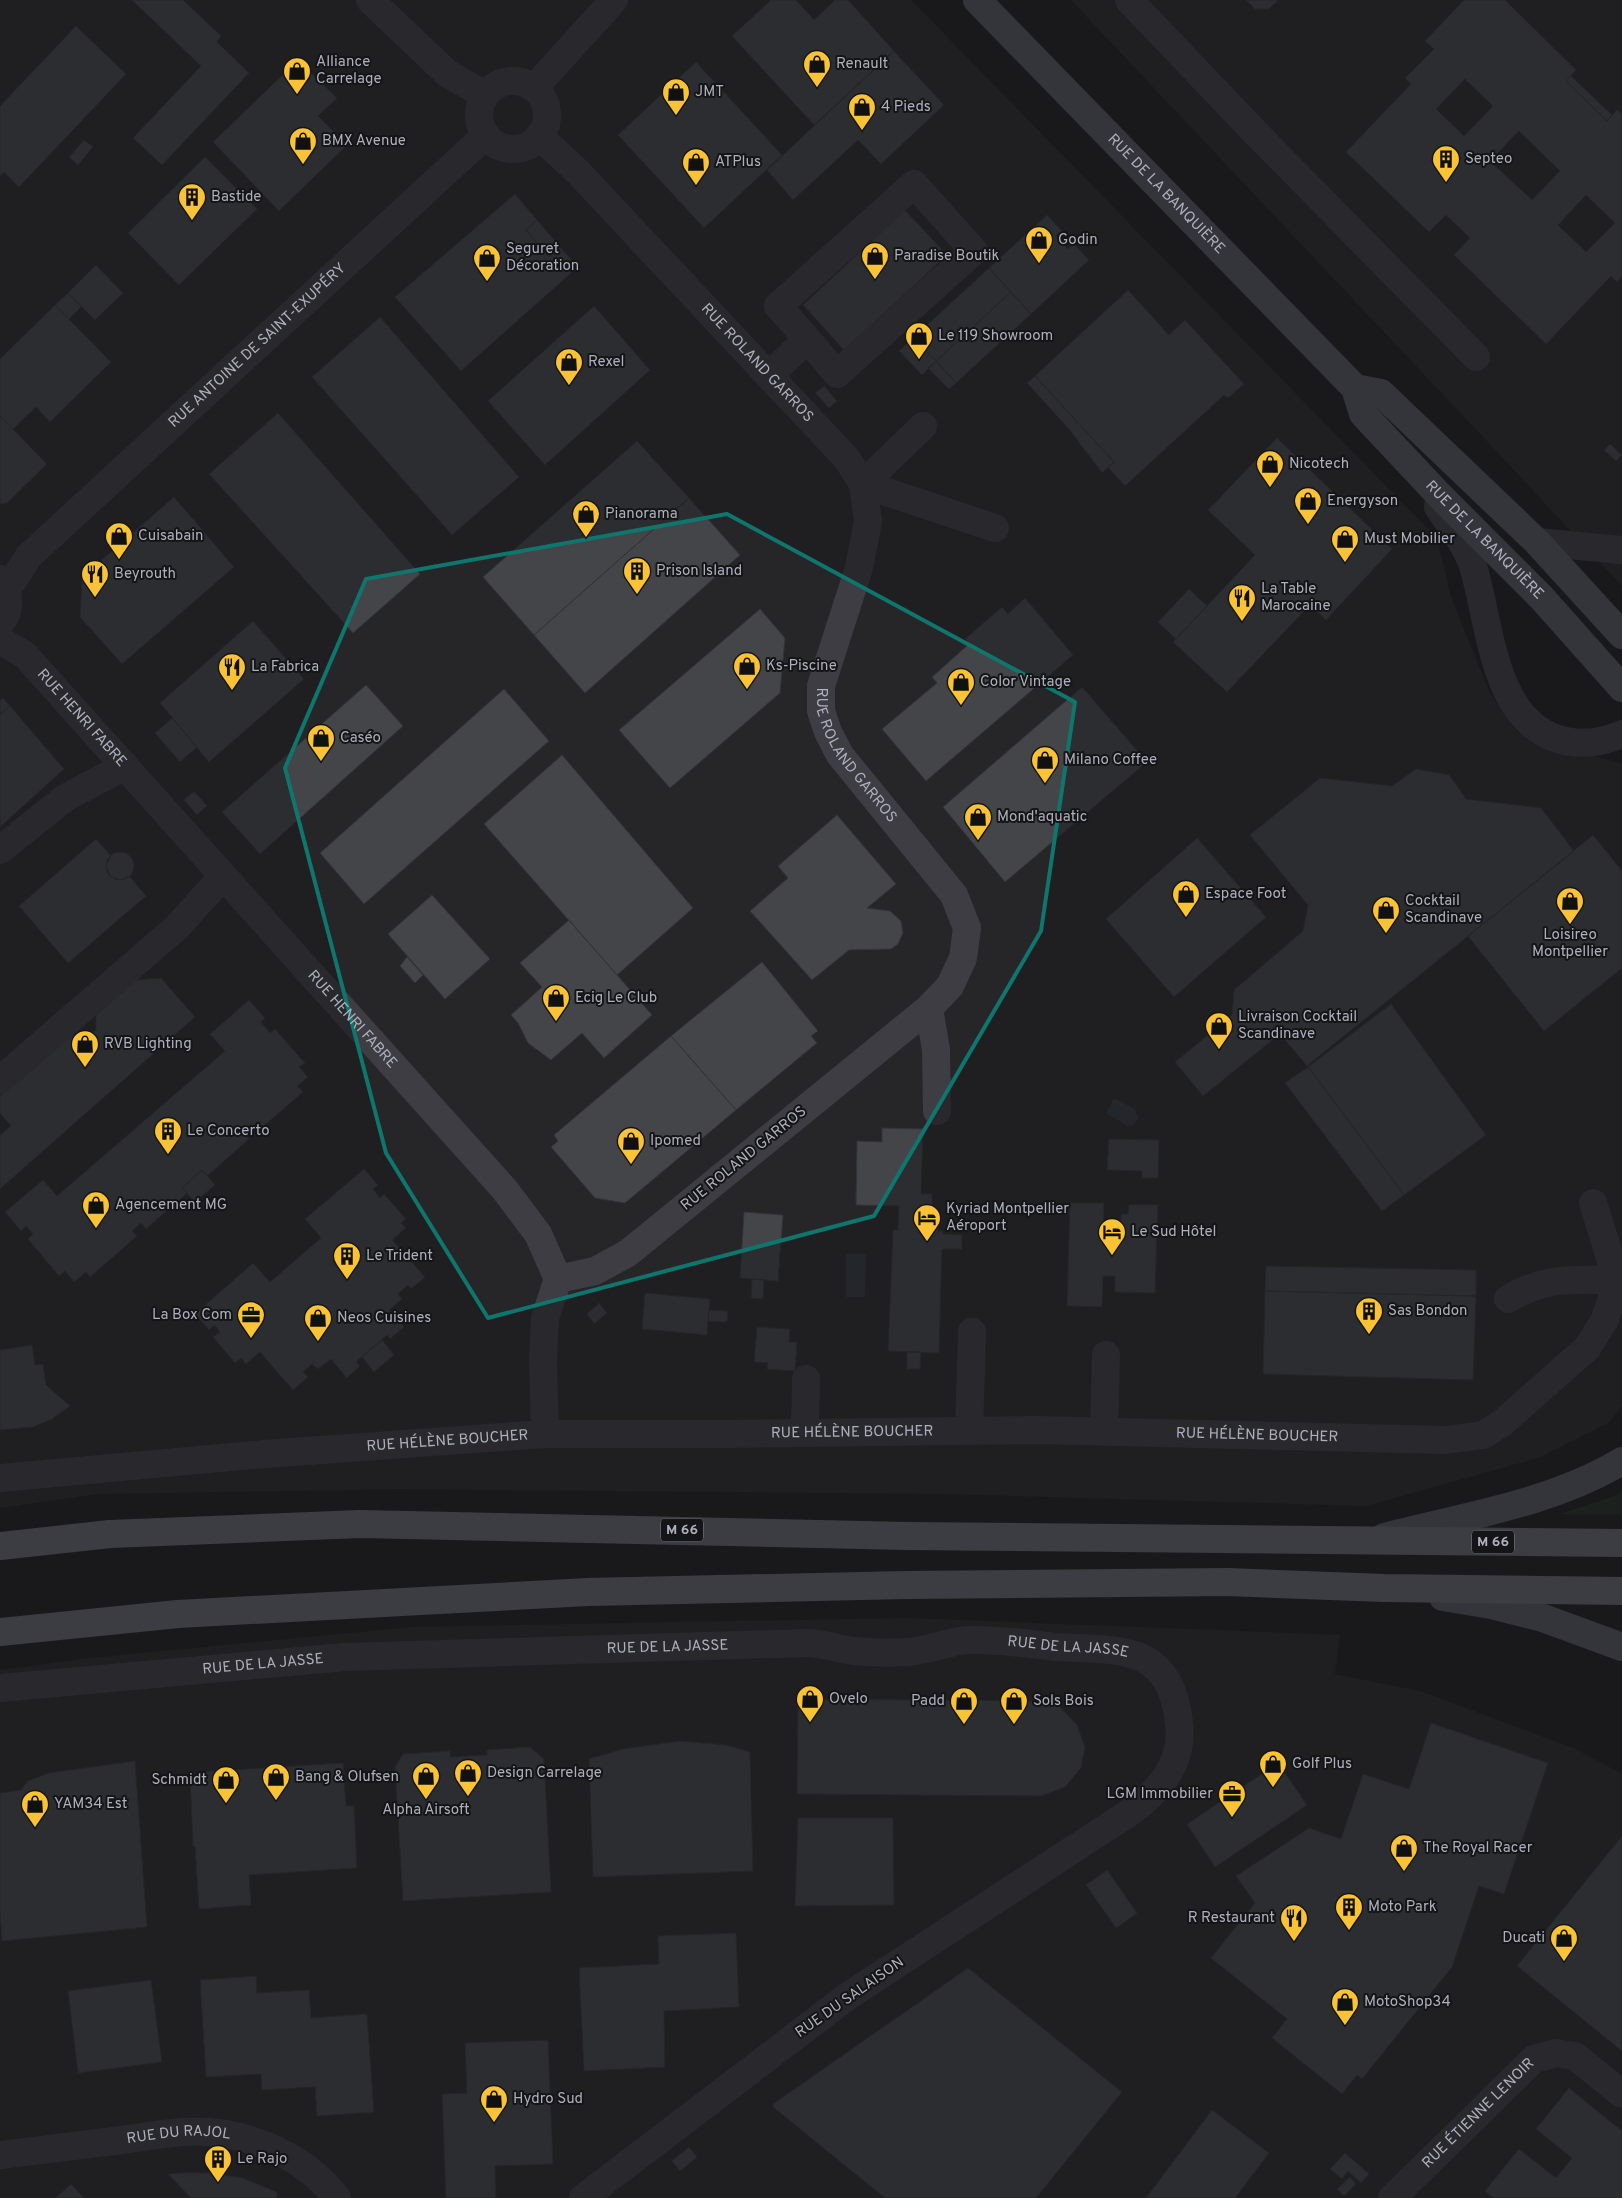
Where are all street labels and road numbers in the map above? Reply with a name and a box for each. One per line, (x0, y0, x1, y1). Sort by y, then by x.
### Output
street label: RUE DE LA BANQUIÈRE (1103, 130, 1229, 258)
street label: RUE ANTOINE DE SAINT-EXUPÉRY (165, 259, 350, 432)
street label: RUE ROLAND GARROS (697, 300, 817, 427)
street label: RUE DE LA BANQUIÈRE (1421, 477, 1548, 604)
street label: RUE HENRI FABRE (33, 665, 131, 771)
street label: RUE ROLAND GARROS (811, 688, 901, 827)
street label: RUE HENRI FABRE (303, 967, 401, 1073)
street label: RUE ROLAND GARROS (677, 1102, 811, 1216)
street label: RUE HÉLÈNE BOUCHER (771, 1422, 934, 1443)
street label: RUE HÉLÈNE BOUCHER (1176, 1424, 1339, 1447)
street label: RUE HÉLÈNE BOUCHER (366, 1426, 529, 1456)
road number: M 66 (661, 1518, 703, 1542)
road number: M 66 (1472, 1530, 1514, 1554)
street label: RUE DE LA JASSE (1007, 1632, 1131, 1662)
street label: RUE DE LA JASSE (606, 1636, 729, 1659)
street label: RUE DE LA JASSE (201, 1649, 324, 1679)
street label: RUE DU SALAISON (792, 1953, 908, 2043)
street label: RUE ÉTIENNE LENOIR (1418, 2054, 1539, 2173)
street label: RUE DU RAJOL (125, 2122, 232, 2149)

